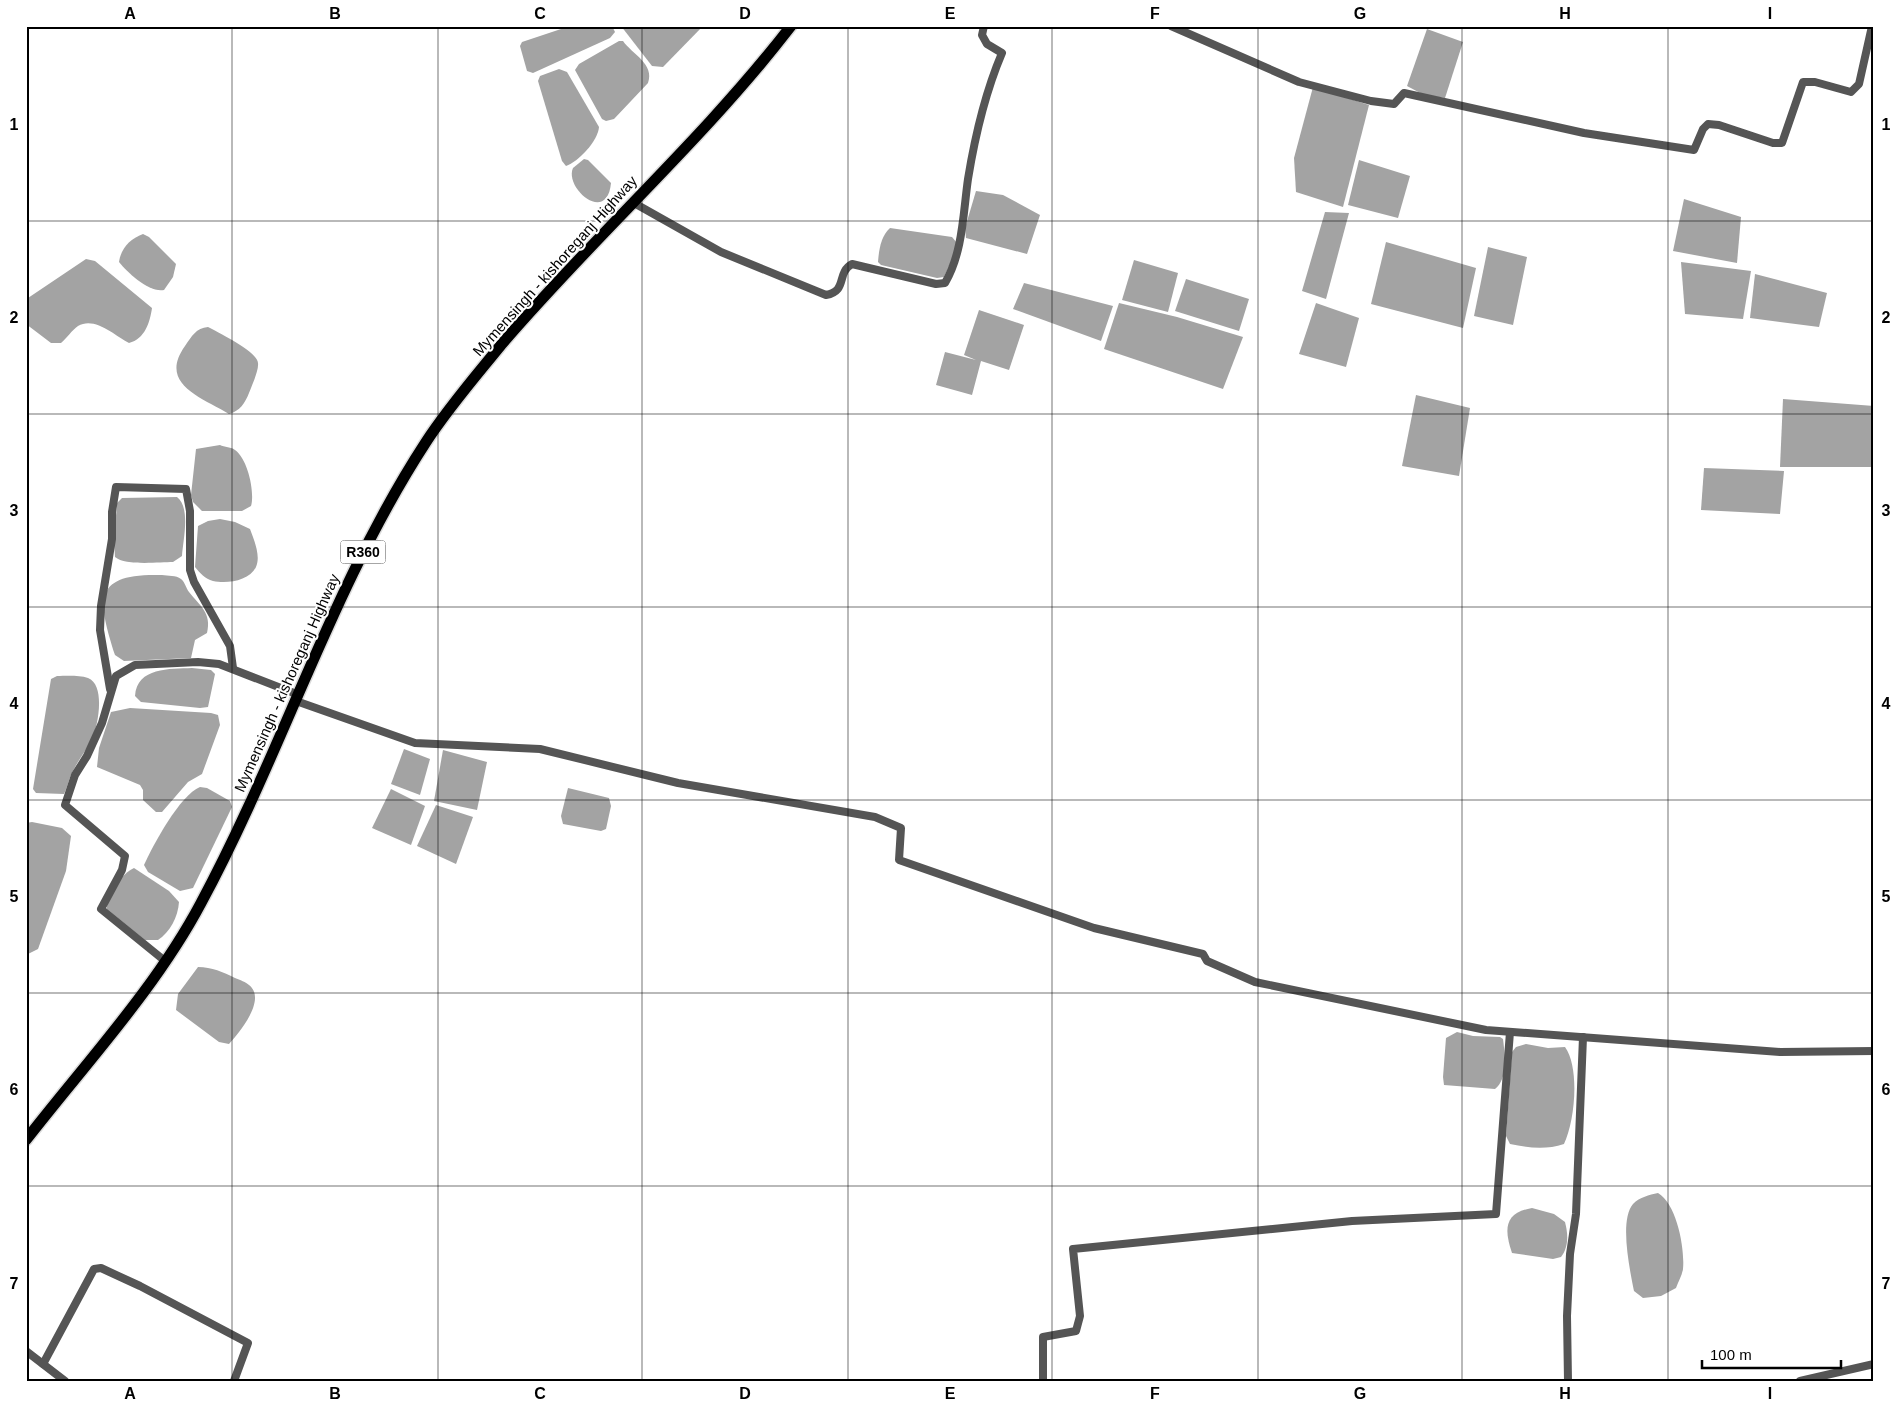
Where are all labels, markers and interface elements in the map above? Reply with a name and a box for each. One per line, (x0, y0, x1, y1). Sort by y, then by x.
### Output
text: A (124, 5, 136, 22)
text: B (329, 5, 341, 22)
text: C (534, 5, 546, 22)
text: D (739, 5, 751, 22)
text: E (945, 5, 956, 22)
text: F (1150, 5, 1160, 22)
text: G (1354, 5, 1366, 22)
text: H (1559, 5, 1571, 22)
text: I (1768, 5, 1772, 22)
text: 1 (10, 116, 19, 133)
text: 1 (1882, 116, 1891, 133)
street label: Mymensingh - kishoreganj Highway (469, 172, 640, 359)
text: 2 (10, 309, 19, 326)
text: 2 (1882, 309, 1891, 326)
text: 3 (10, 502, 19, 519)
text: 3 (1882, 502, 1891, 519)
road number: R360 (340, 540, 386, 564)
street label: Mymensingh - kishoreganj Highway (231, 571, 343, 794)
text: 4 (10, 695, 19, 712)
text: 4 (1882, 695, 1891, 712)
text: 5 (10, 888, 19, 905)
text: 5 (1882, 888, 1891, 905)
text: 6 (10, 1081, 19, 1098)
text: 6 (1882, 1081, 1891, 1098)
text: 7 (10, 1275, 19, 1292)
text: 7 (1882, 1275, 1891, 1292)
scale bar (1702, 1337, 1841, 1369)
text: 100 m (1710, 1346, 1752, 1363)
text: A (124, 1385, 136, 1402)
text: B (329, 1385, 341, 1402)
text: C (534, 1385, 546, 1402)
text: D (739, 1385, 751, 1402)
text: E (945, 1385, 956, 1402)
text: F (1150, 1385, 1160, 1402)
text: G (1354, 1385, 1366, 1402)
text: H (1559, 1385, 1571, 1402)
text: I (1768, 1385, 1772, 1402)

